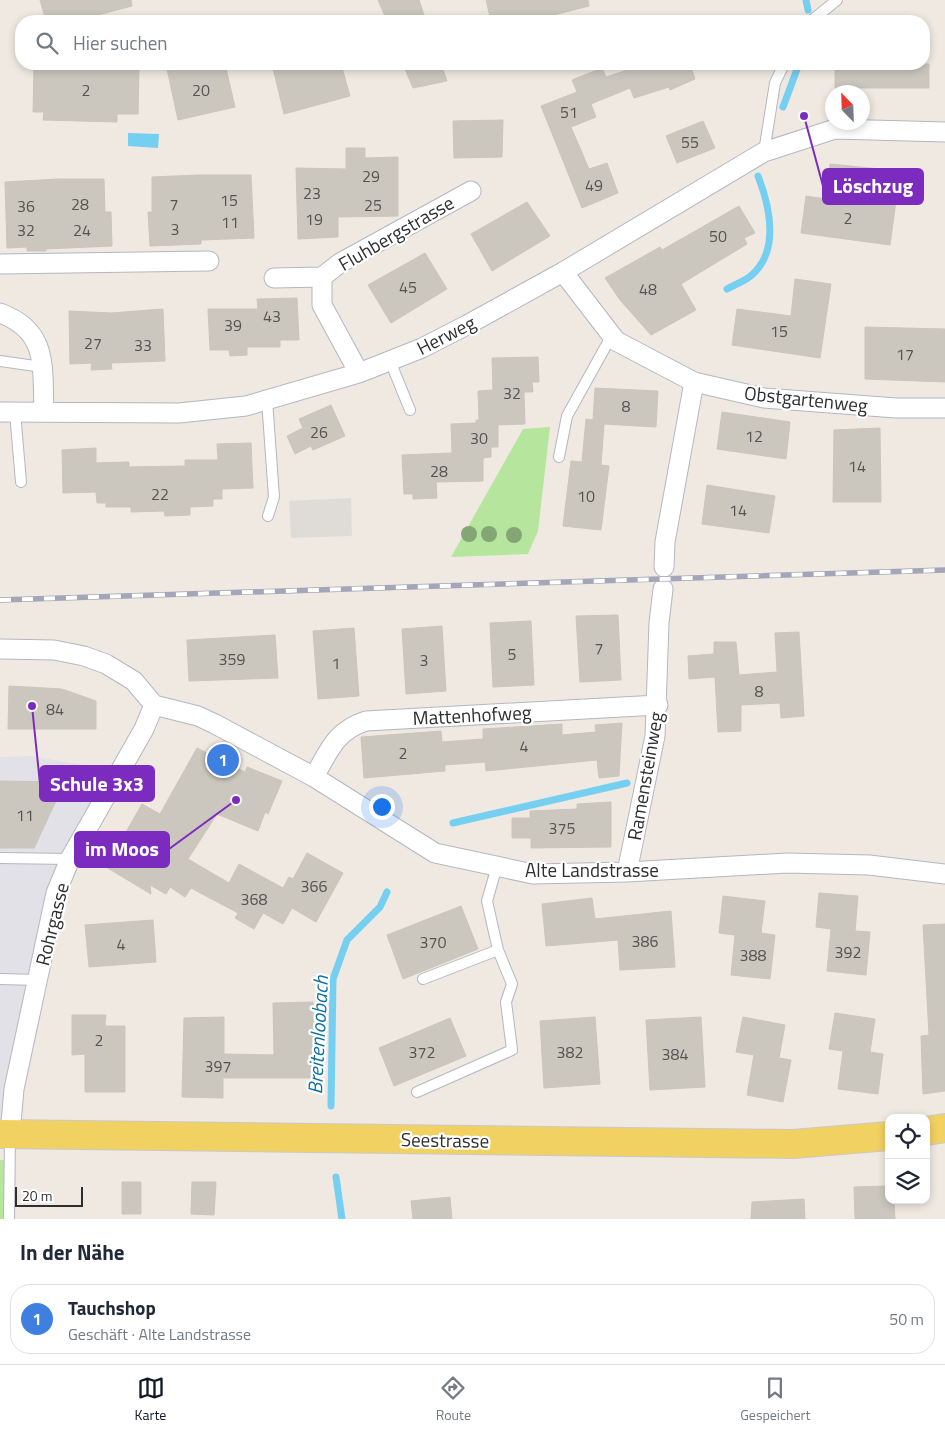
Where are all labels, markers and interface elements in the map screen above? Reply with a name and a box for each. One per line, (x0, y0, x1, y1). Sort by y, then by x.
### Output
search box (15, 15, 930, 70)
text: Hier suchen (73, 28, 168, 57)
icon: search (33, 29, 61, 57)
house number: 2 (82, 78, 90, 102)
house number: 20 (192, 78, 210, 102)
north arrow (825, 85, 870, 130)
house number: 51 (560, 100, 578, 124)
house number: 55 (681, 130, 699, 154)
house number: 29 (362, 164, 380, 188)
callout: Löschzug (823, 169, 923, 204)
text: Löschzug (833, 170, 913, 201)
house number: 49 (585, 173, 603, 197)
house number: 23 (303, 181, 321, 205)
house number: 15 (220, 188, 238, 212)
street label: Fluhbergstrasse (332, 188, 459, 277)
house number: 28 (71, 192, 89, 216)
house number: 7 (170, 192, 178, 216)
house number: 25 (364, 193, 382, 217)
house number: 36 (17, 194, 35, 218)
house number: 2 (844, 206, 852, 230)
house number: 19 (305, 207, 323, 231)
house number: 11 (221, 210, 239, 234)
house number: 3 (171, 217, 179, 241)
house number: 32 (17, 218, 35, 242)
house number: 24 (73, 218, 91, 242)
house number: 50 (709, 224, 727, 248)
house number: 45 (399, 275, 417, 299)
house number: 48 (639, 277, 657, 301)
house number: 43 (263, 304, 281, 328)
street label: Herweg (411, 307, 480, 362)
house number: 39 (224, 313, 242, 337)
house number: 15 (770, 319, 788, 343)
house number: 27 (84, 331, 102, 355)
house number: 33 (134, 333, 152, 357)
house number: 17 (896, 342, 914, 366)
street label: Obstgartenweg (743, 378, 869, 419)
house number: 32 (503, 381, 521, 405)
house number: 8 (622, 394, 631, 418)
house number: 26 (310, 420, 328, 444)
house number: 12 (745, 424, 763, 448)
house number: 30 (470, 426, 488, 450)
house number: 14 (848, 454, 866, 478)
house number: 28 (430, 459, 448, 483)
house number: 22 (151, 482, 169, 506)
house number: 10 (577, 484, 595, 508)
house number: 14 (729, 498, 747, 522)
house number: 7 (595, 636, 603, 660)
house number: 5 (508, 642, 517, 666)
house number: 359 (219, 647, 245, 671)
house number: 3 (420, 648, 428, 672)
house number: 1 (332, 651, 340, 675)
house number: 8 (755, 679, 764, 703)
house number: 84 (46, 697, 64, 721)
street label: Mattenhofweg (412, 697, 532, 732)
street label: Ramensteinweg (619, 709, 670, 842)
house number: 4 (520, 734, 529, 758)
pin: 1 (207, 741, 239, 779)
house number: 2 (399, 741, 407, 765)
callout: Schule 3x3 (40, 766, 154, 801)
text: Schule 3x3 (50, 768, 144, 799)
your location (369, 794, 395, 820)
house number: 11 (16, 803, 34, 827)
house number: 375 (549, 816, 575, 840)
callout: im Moos (75, 832, 169, 867)
text: im Moos (85, 833, 159, 864)
street label: Alte Landstrasse (525, 855, 659, 884)
house number: 366 (301, 874, 327, 898)
street label: Rohrgasse (27, 879, 76, 969)
house number: 368 (241, 887, 267, 911)
house number: 386 (632, 929, 658, 953)
house number: 370 (420, 930, 446, 954)
house number: 4 (117, 932, 126, 956)
house number: 392 (835, 940, 861, 964)
house number: 388 (740, 943, 766, 967)
water label: Breitenloobach (299, 974, 336, 1095)
house number: 2 (95, 1028, 103, 1052)
house number: 372 (409, 1040, 435, 1064)
house number: 382 (557, 1040, 583, 1064)
house number: 384 (662, 1042, 688, 1066)
house number: 397 (205, 1054, 231, 1078)
map controls (885, 1114, 930, 1204)
button: locate (885, 1114, 930, 1159)
street label: Seestrasse (401, 1124, 489, 1155)
button: layers (885, 1159, 930, 1204)
scale bar (15, 1184, 82, 1207)
text: 20 m (22, 1185, 52, 1206)
text: In der Nähe (20, 1236, 125, 1268)
text: Tauchshop (68, 1293, 156, 1322)
text: 1 (33, 1307, 41, 1331)
text: 50 m (889, 1307, 924, 1331)
text: Geschäft · Alte Landstrasse (68, 1322, 251, 1346)
tab: Karte (135, 1374, 166, 1425)
tab: Route (436, 1374, 471, 1425)
tab: Gespeichert (740, 1374, 810, 1425)

